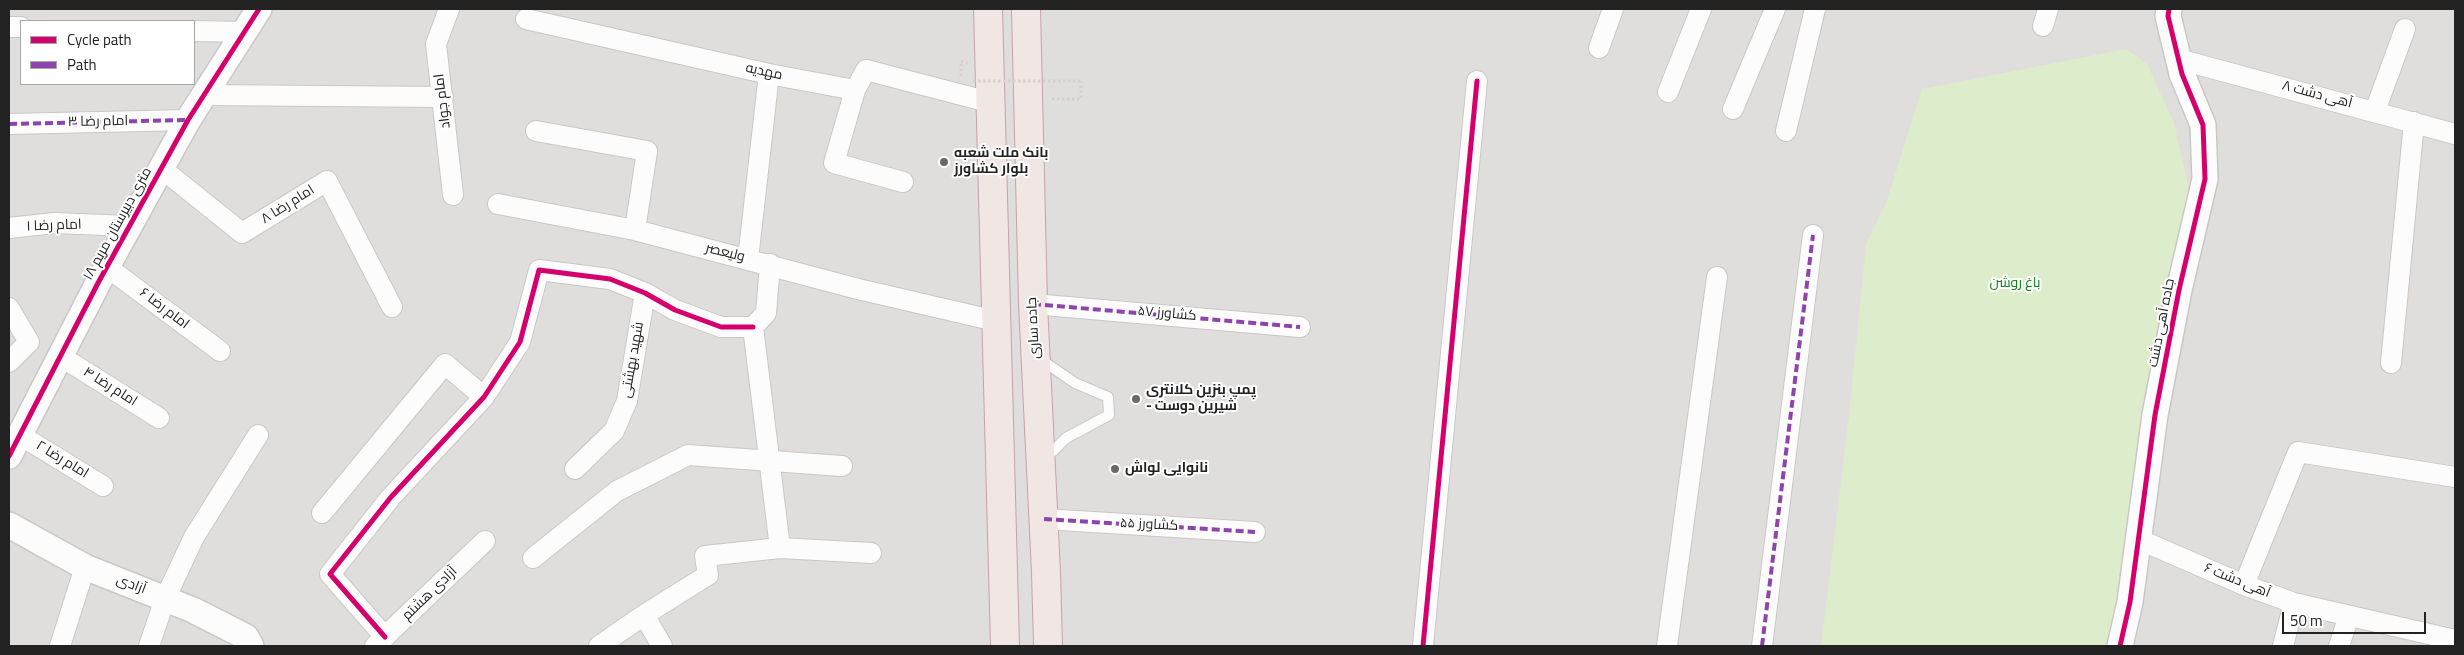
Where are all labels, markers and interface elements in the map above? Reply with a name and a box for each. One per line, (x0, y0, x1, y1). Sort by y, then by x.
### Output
legend (20, 20, 195, 85)
text: Cycle path (67, 28, 132, 51)
text: Path (67, 53, 97, 76)
street label: مهدیه (744, 60, 784, 84)
street label: امام جواد (431, 73, 455, 129)
street label: آهی دشت ۸ (2280, 78, 2354, 112)
street label: امام رضا ۳ (68, 113, 128, 131)
place label: بانک ملت شعبه بلوار کشاورز (954, 146, 1048, 178)
marker: بانک ملت شعبه بلوار کشاورز (938, 156, 950, 168)
street label: ۱۸ متری دبیرستان مریم (80, 165, 156, 283)
street label: امام رضا ۸ (258, 182, 318, 228)
street label: امام رضا ۱ (26, 217, 82, 235)
street label: ولیعصر (703, 240, 747, 266)
park label: باغ روشن (1989, 276, 2041, 292)
street label: جاده آهی دشت (2145, 277, 2179, 369)
street label: امام رضا ۶ (136, 285, 192, 333)
street label: جاده ساری (1024, 297, 1044, 359)
street label: کشاورز ۵۷ (1137, 303, 1197, 325)
street label: شهید بهشتی (618, 321, 648, 399)
street label: امام رضا ۴ (80, 364, 140, 410)
place label: پمپ بنزین کلانتری - شیرین دوست (1146, 383, 1256, 416)
marker: پمپ بنزین کلانتری - شیرین دوست (1130, 393, 1142, 405)
street label: امام رضا ۲ (33, 438, 91, 482)
place label: نانوایی لواش (1125, 461, 1208, 477)
marker: نانوایی لواش (1109, 463, 1121, 475)
street label: کشاورز ۵۵ (1119, 515, 1179, 535)
street label: آهی دشت ۶ (2201, 560, 2273, 602)
street label: آزادی هشتم (399, 564, 461, 624)
street label: آزادی (114, 572, 148, 598)
scale bar (2284, 602, 2428, 634)
text: 50 m (2290, 609, 2323, 632)

